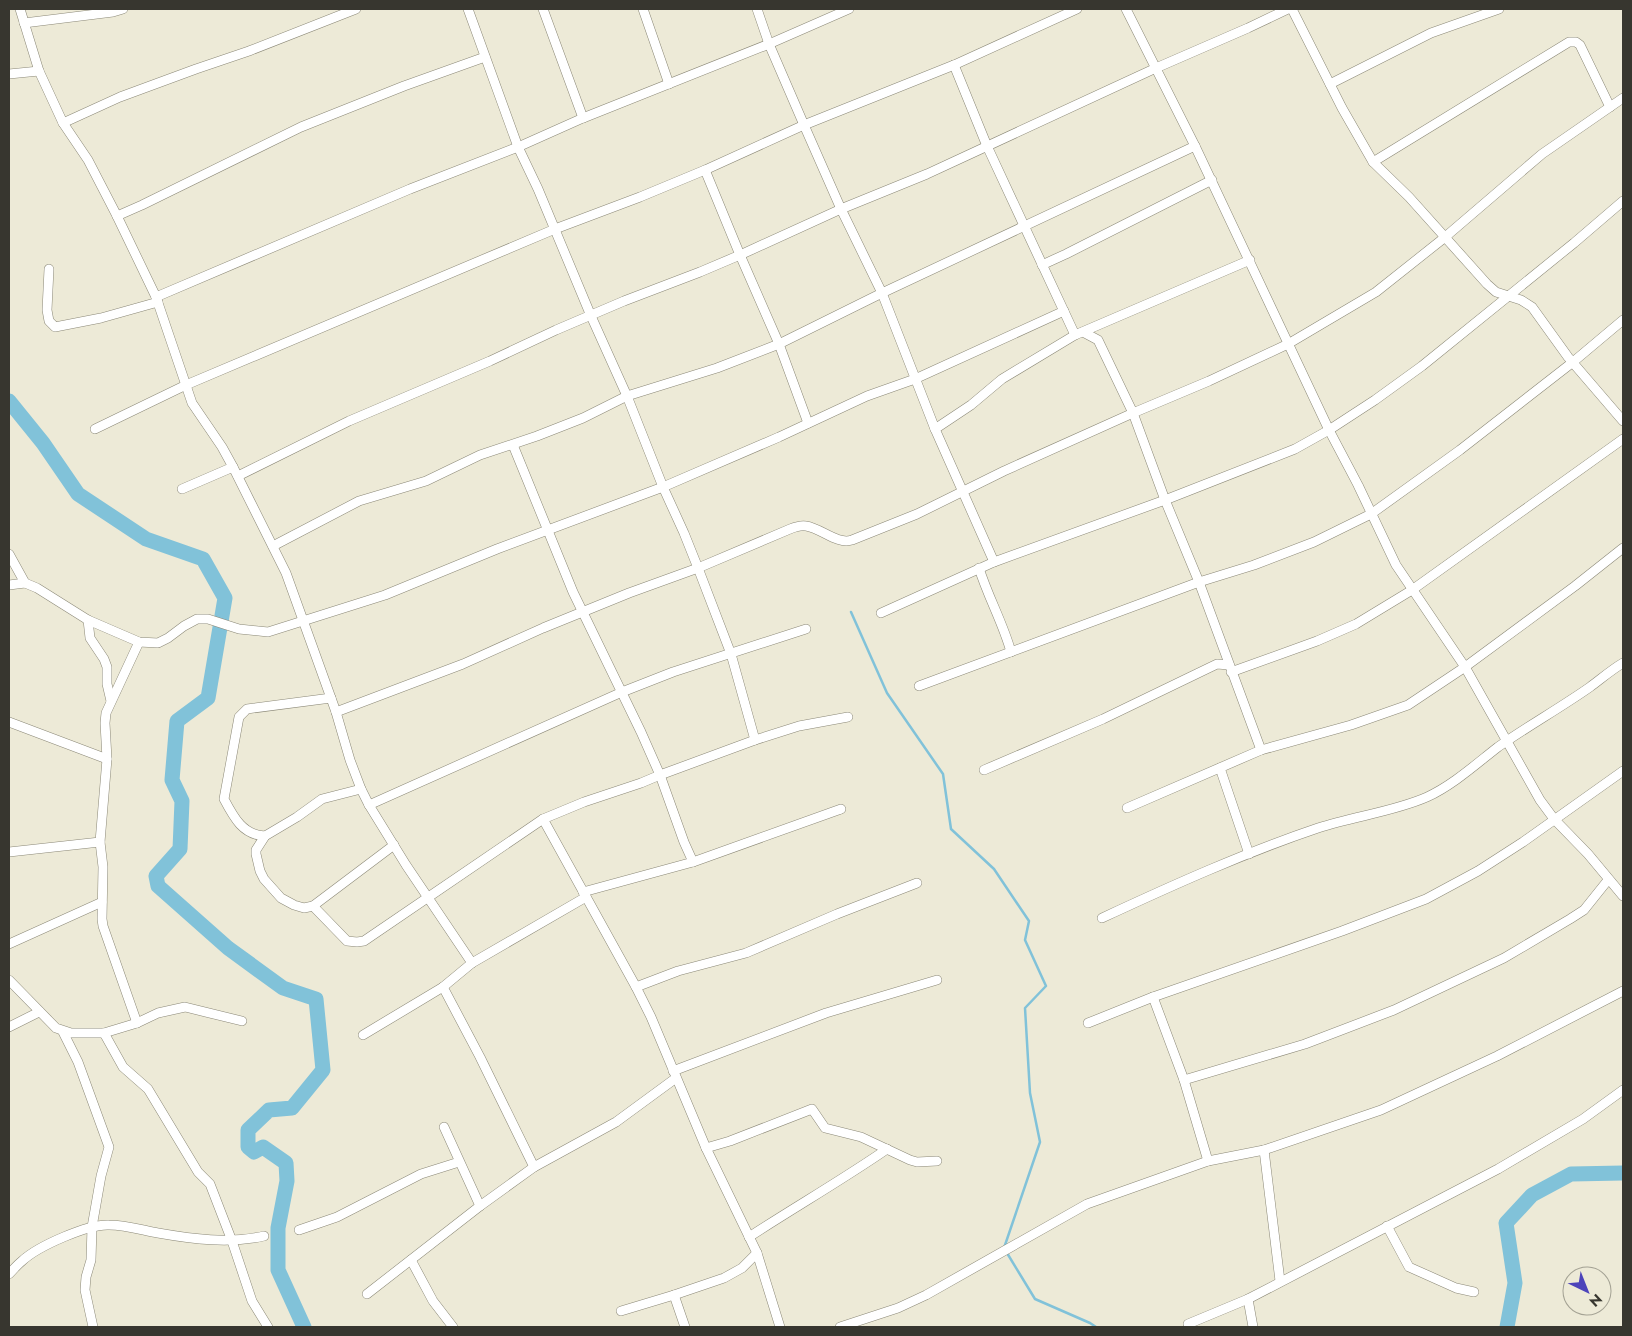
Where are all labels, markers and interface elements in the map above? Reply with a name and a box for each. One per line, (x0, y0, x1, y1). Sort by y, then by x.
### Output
north arrow (1562, 1266, 1612, 1316)
text: N (1585, 1289, 1607, 1312)

